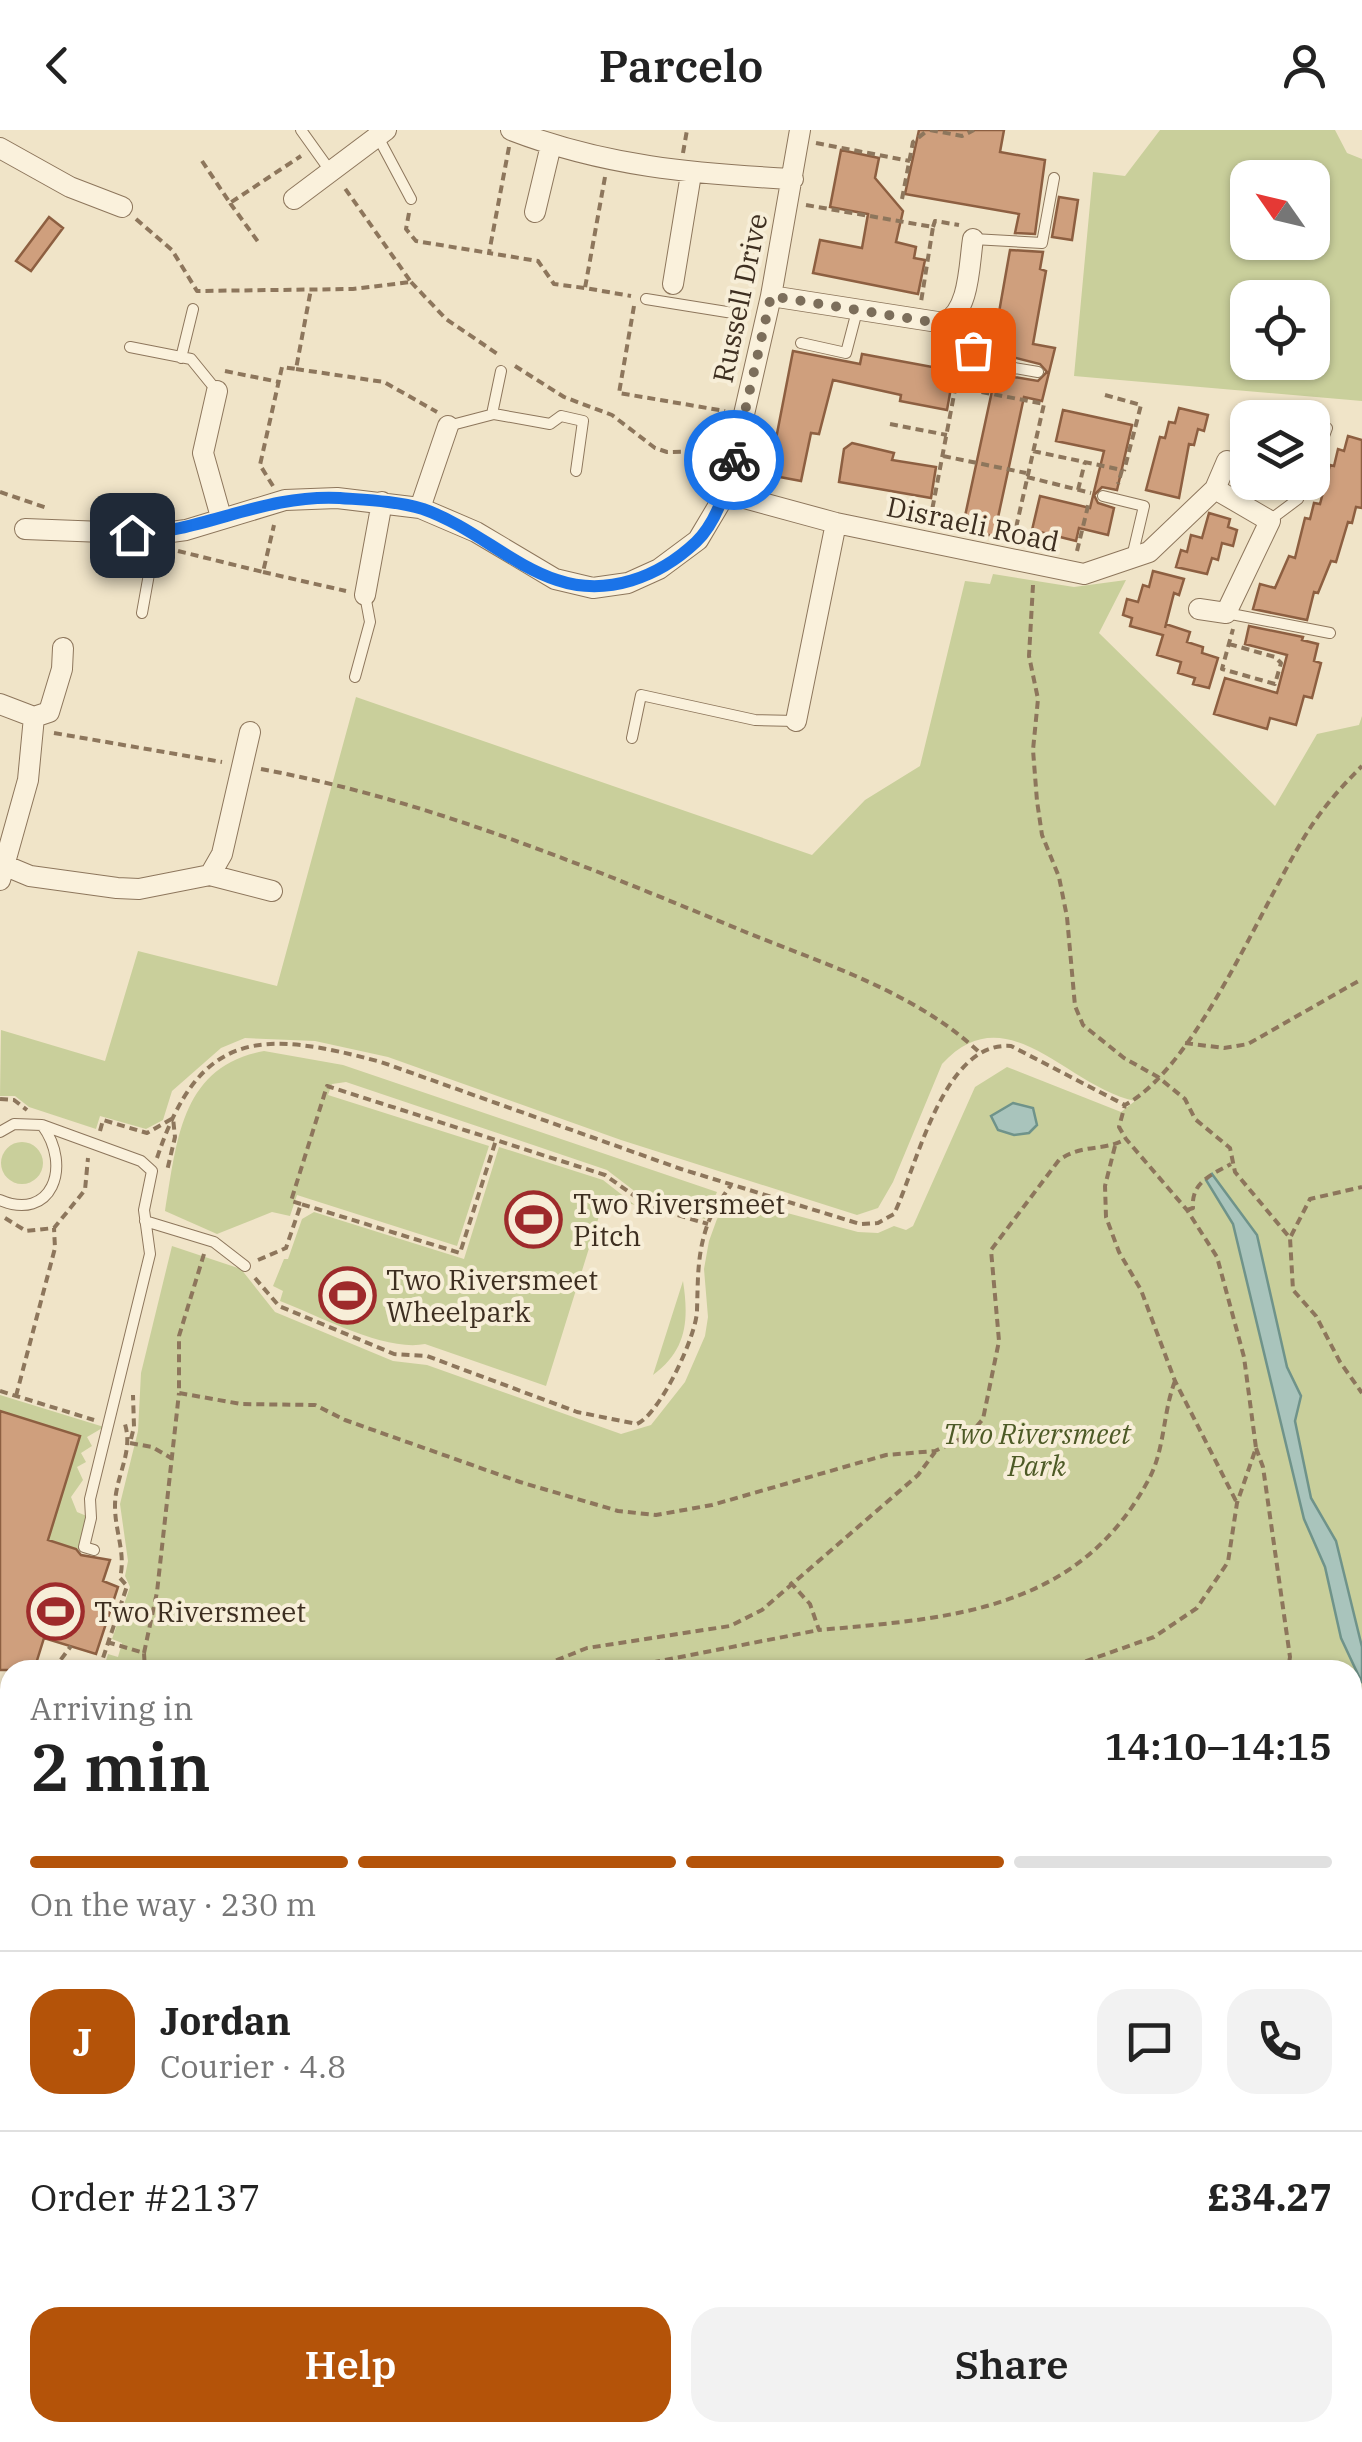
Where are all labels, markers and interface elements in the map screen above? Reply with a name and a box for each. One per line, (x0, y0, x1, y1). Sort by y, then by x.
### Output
text: Parcelo (599, 36, 763, 94)
icon: back (30, 38, 85, 93)
icon: person (1277, 38, 1332, 93)
north arrow (1230, 160, 1330, 260)
map controls (1230, 160, 1330, 500)
street label: Russell Drive (704, 210, 776, 386)
button: locate (1230, 280, 1330, 380)
pin (931, 308, 1016, 393)
icon: bag (946, 323, 1001, 378)
button: layers (1230, 400, 1330, 500)
courier (684, 410, 784, 510)
icon: bike (707, 433, 762, 488)
street label: Disraeli Road (883, 487, 1063, 560)
pin (90, 493, 175, 578)
icon: home (105, 508, 160, 563)
place label: Two Riversmeet Pitch (573, 1185, 785, 1254)
sports icon: Two Riversmeet Pitch (504, 1190, 564, 1250)
place label: Two Riversmeet Wheelpark (386, 1261, 598, 1330)
sports icon: Two Riversmeet Wheelpark (317, 1266, 377, 1326)
park label: Two Riversmeet Park (943, 1415, 1132, 1484)
sports icon: Two Riversmeet (25, 1582, 85, 1642)
place label: Two Riversmeet (94, 1593, 306, 1630)
text: Arriving in (30, 1687, 193, 1729)
text: 14:10–14:15 (1105, 1721, 1332, 1770)
text: 2 min (30, 1724, 211, 1809)
text: On the way · 230 m (30, 1883, 316, 1925)
button: chat (1097, 1989, 1202, 2094)
button: phone (1227, 1989, 1332, 2094)
text: Jordan (160, 1996, 291, 2045)
text: J (73, 2017, 92, 2066)
text: Courier · 4.8 (160, 2045, 346, 2087)
text: Order #2137 (30, 2172, 261, 2221)
text: £34.27 (1208, 2172, 1332, 2221)
button: Help (30, 2307, 671, 2422)
button: Share (691, 2307, 1332, 2422)

